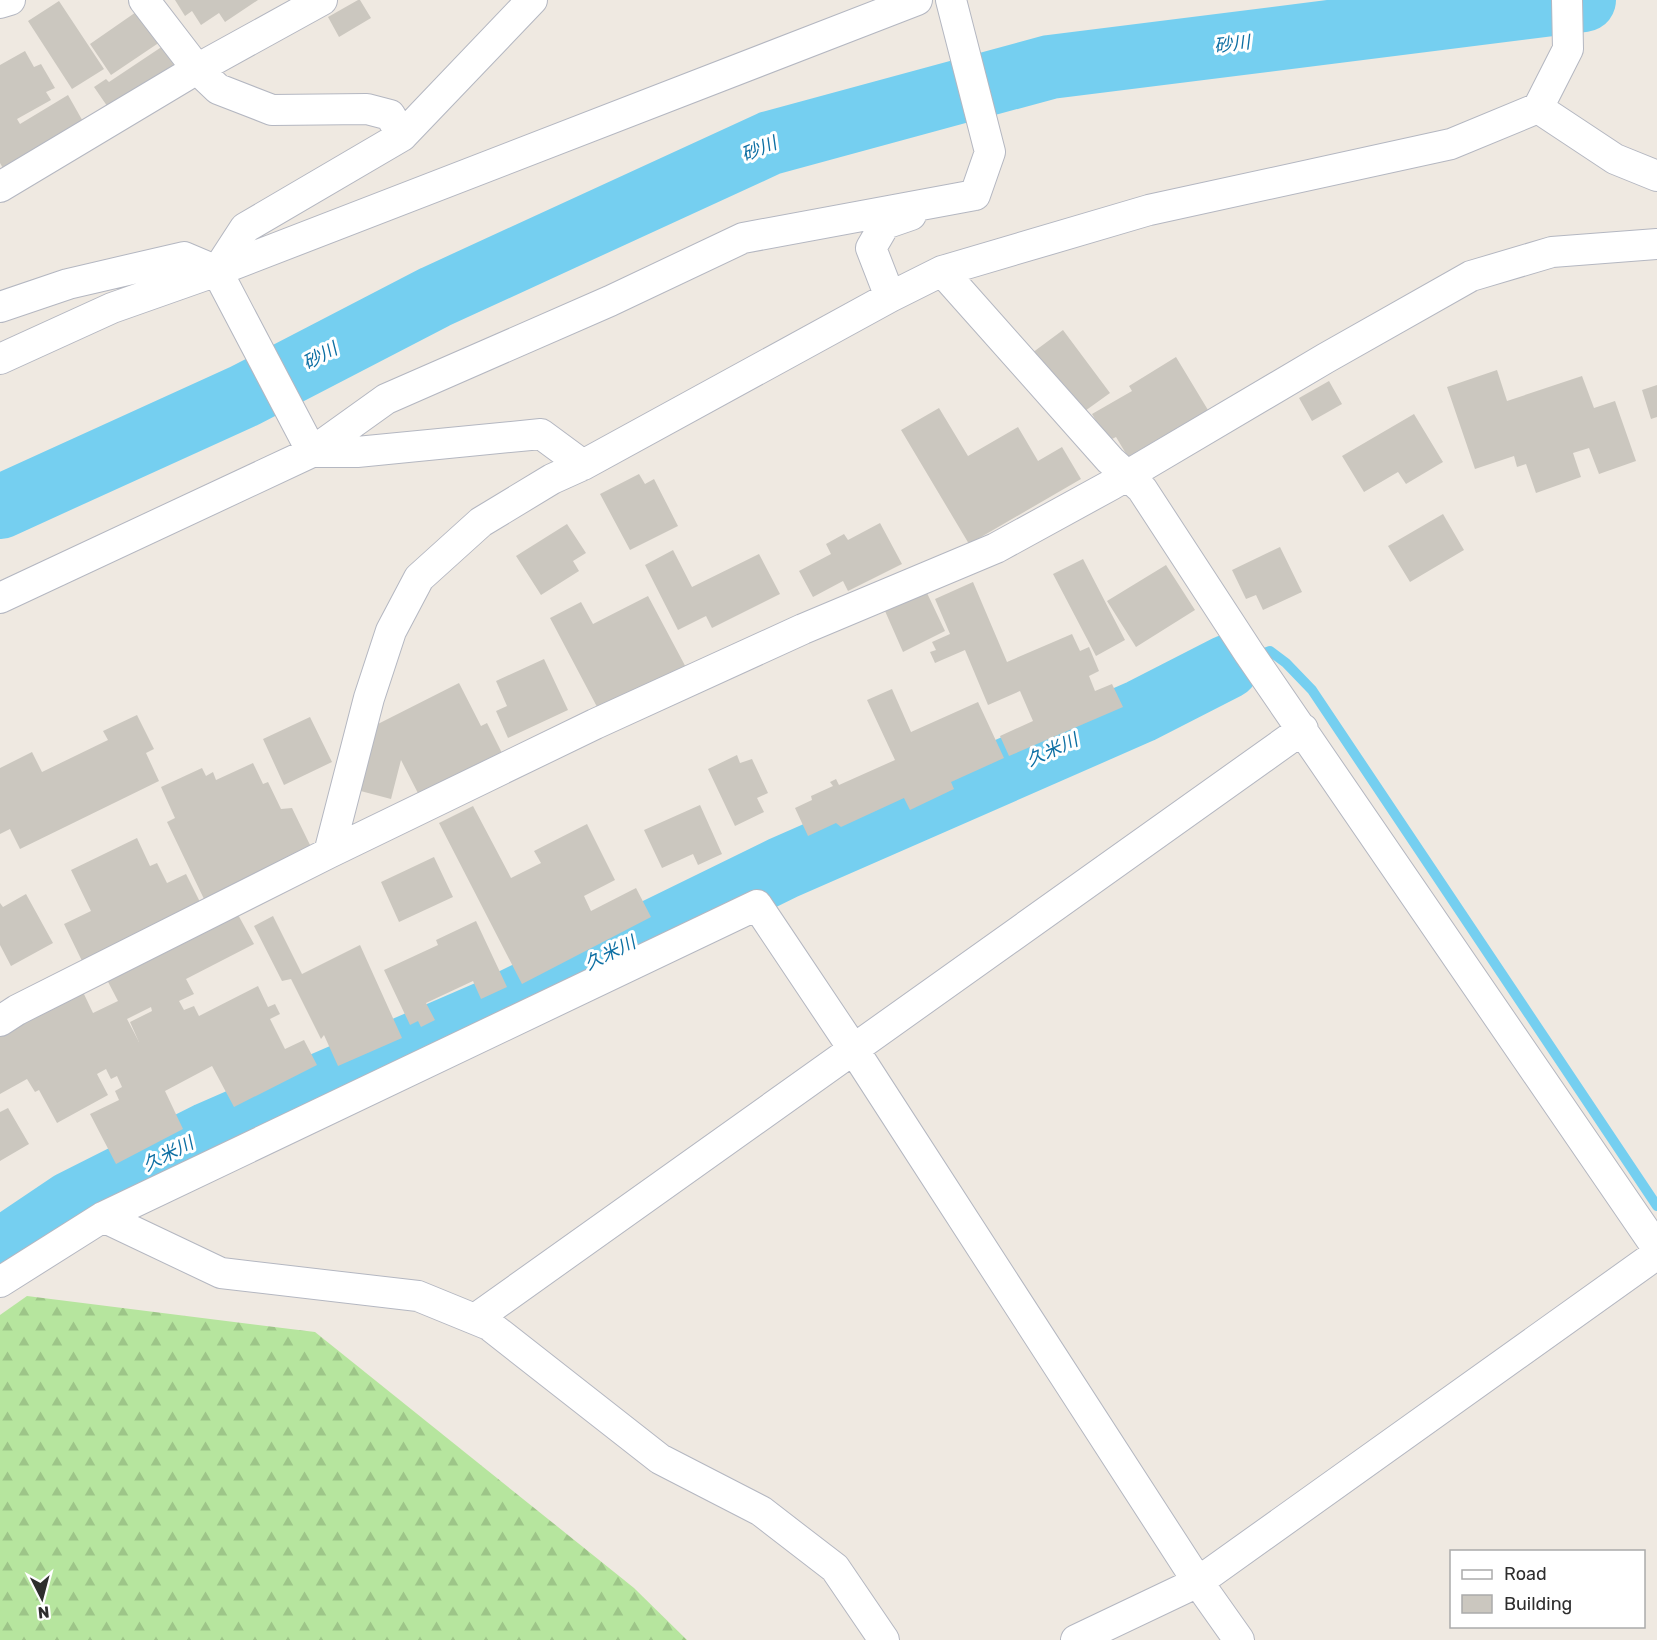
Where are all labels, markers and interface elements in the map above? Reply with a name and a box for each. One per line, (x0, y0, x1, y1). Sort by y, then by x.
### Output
water label: 砂川 (1213, 31, 1253, 57)
water label: 砂川 (738, 131, 782, 166)
water label: 砂川 (299, 337, 343, 374)
water label: 久米川 (1023, 728, 1083, 771)
water label: 久米川 (581, 930, 641, 975)
water label: 久米川 (139, 1131, 199, 1176)
legend (1450, 1550, 1645, 1628)
text: Road (1504, 1563, 1547, 1585)
north arrow (12, 1568, 72, 1628)
text: Building (1504, 1593, 1572, 1615)
text: N (37, 1602, 50, 1622)

